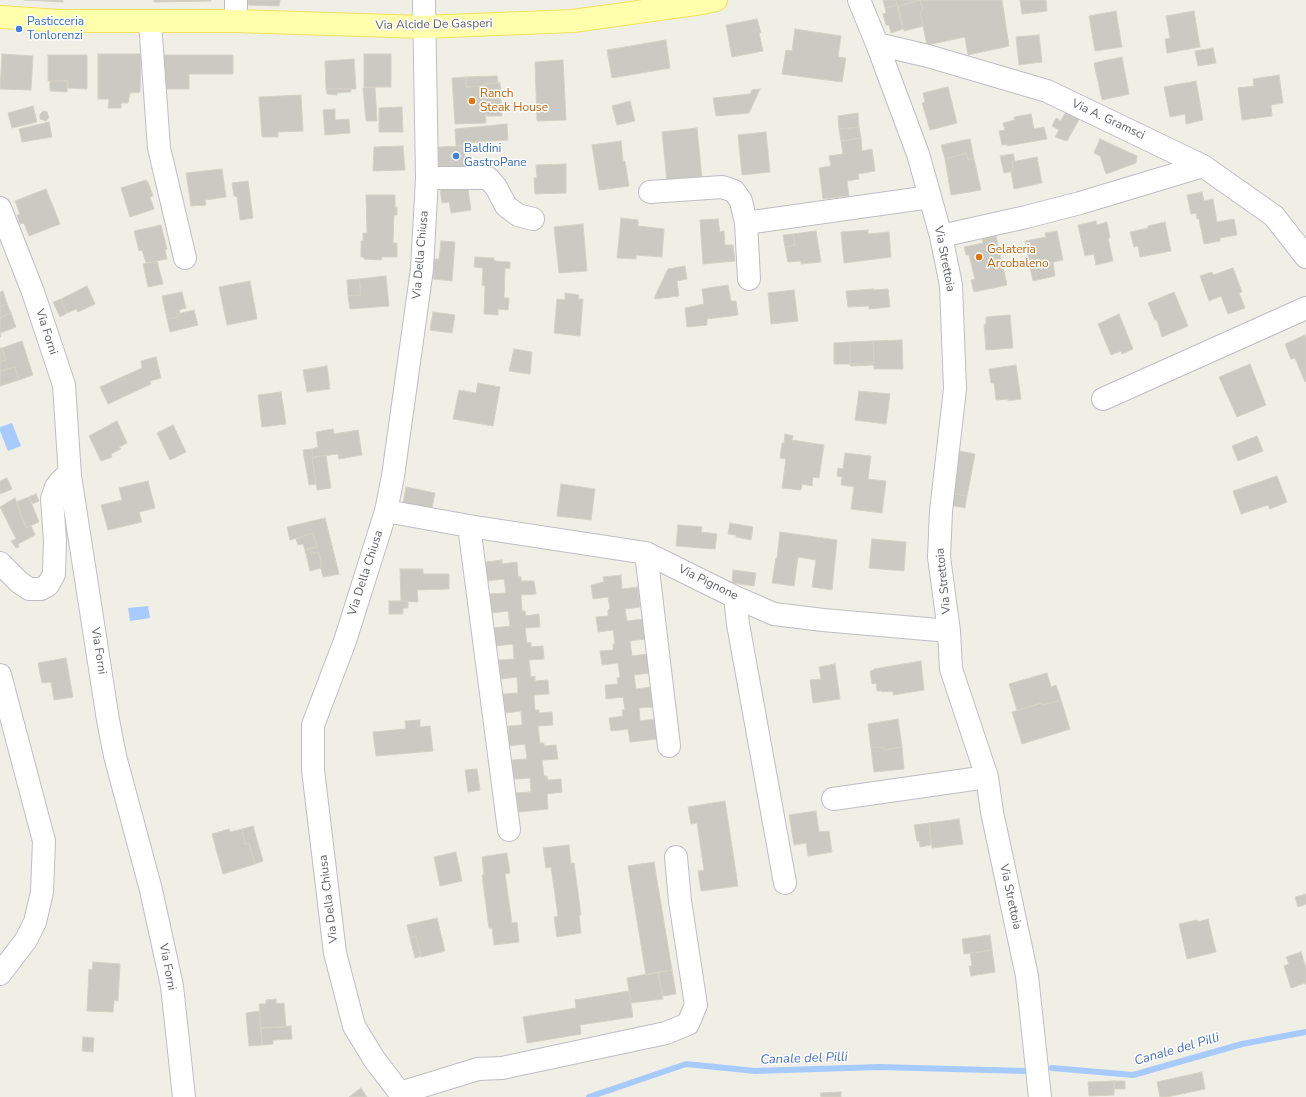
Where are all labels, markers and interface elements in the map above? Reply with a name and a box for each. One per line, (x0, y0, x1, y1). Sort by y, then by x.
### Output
place label: Pasticceria Tonlorenzi (27, 15, 84, 43)
street label: Via Alcide De Gasperi (375, 17, 493, 33)
marker: Pasticceria Tonlorenzi (14, 24, 24, 34)
place label: Ranch Steak House (480, 87, 548, 115)
marker: Ranch Steak House (467, 96, 477, 106)
street label: Via A. Gramsci (1069, 97, 1147, 143)
place label: Baldini GastroPane (464, 142, 527, 170)
marker: Baldini GastroPane (451, 151, 461, 161)
street label: Via Della Chiusa (410, 210, 432, 300)
street label: Via Strettoia (931, 225, 957, 293)
place label: Gelateria Arcobaleno (987, 243, 1049, 271)
marker: Gelateria Arcobaleno (974, 252, 984, 262)
street label: Via Forni (32, 307, 60, 357)
street label: Via Della Chiusa (345, 529, 387, 617)
street label: Via Strettoia (933, 547, 955, 615)
street label: Via Pignone (676, 562, 740, 604)
street label: Via Forni (87, 626, 109, 676)
street label: Via Della Chiusa (316, 854, 342, 944)
street label: Via Strettoia (996, 863, 1024, 931)
street label: Via Forni (155, 942, 179, 992)
water label: Canale del Pilli (1133, 1030, 1221, 1070)
water label: Canale del Pilli (760, 1050, 848, 1068)

